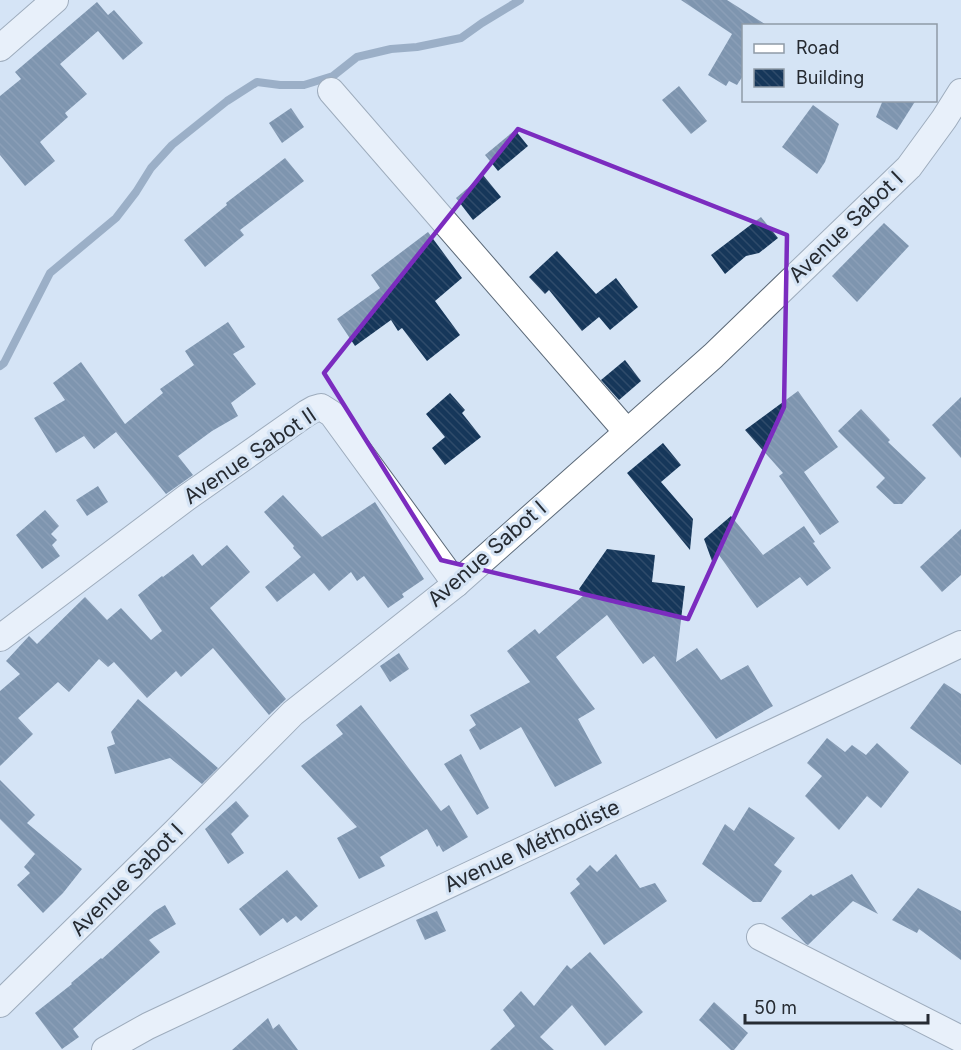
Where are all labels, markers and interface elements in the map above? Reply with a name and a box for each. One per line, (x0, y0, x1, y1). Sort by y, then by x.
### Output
legend (742, 24, 937, 102)
text: Road (796, 37, 839, 58)
text: Building (796, 67, 864, 88)
street label: Avenue Sabot I (783, 166, 908, 287)
street label: Avenue Sabot II (179, 402, 321, 509)
street label: Avenue Sabot I (422, 495, 551, 612)
street label: Avenue Méthodiste (440, 794, 623, 897)
street label: Avenue Sabot I (65, 818, 188, 941)
scale bar (745, 987, 928, 1025)
text: 50 m (754, 997, 797, 1018)

